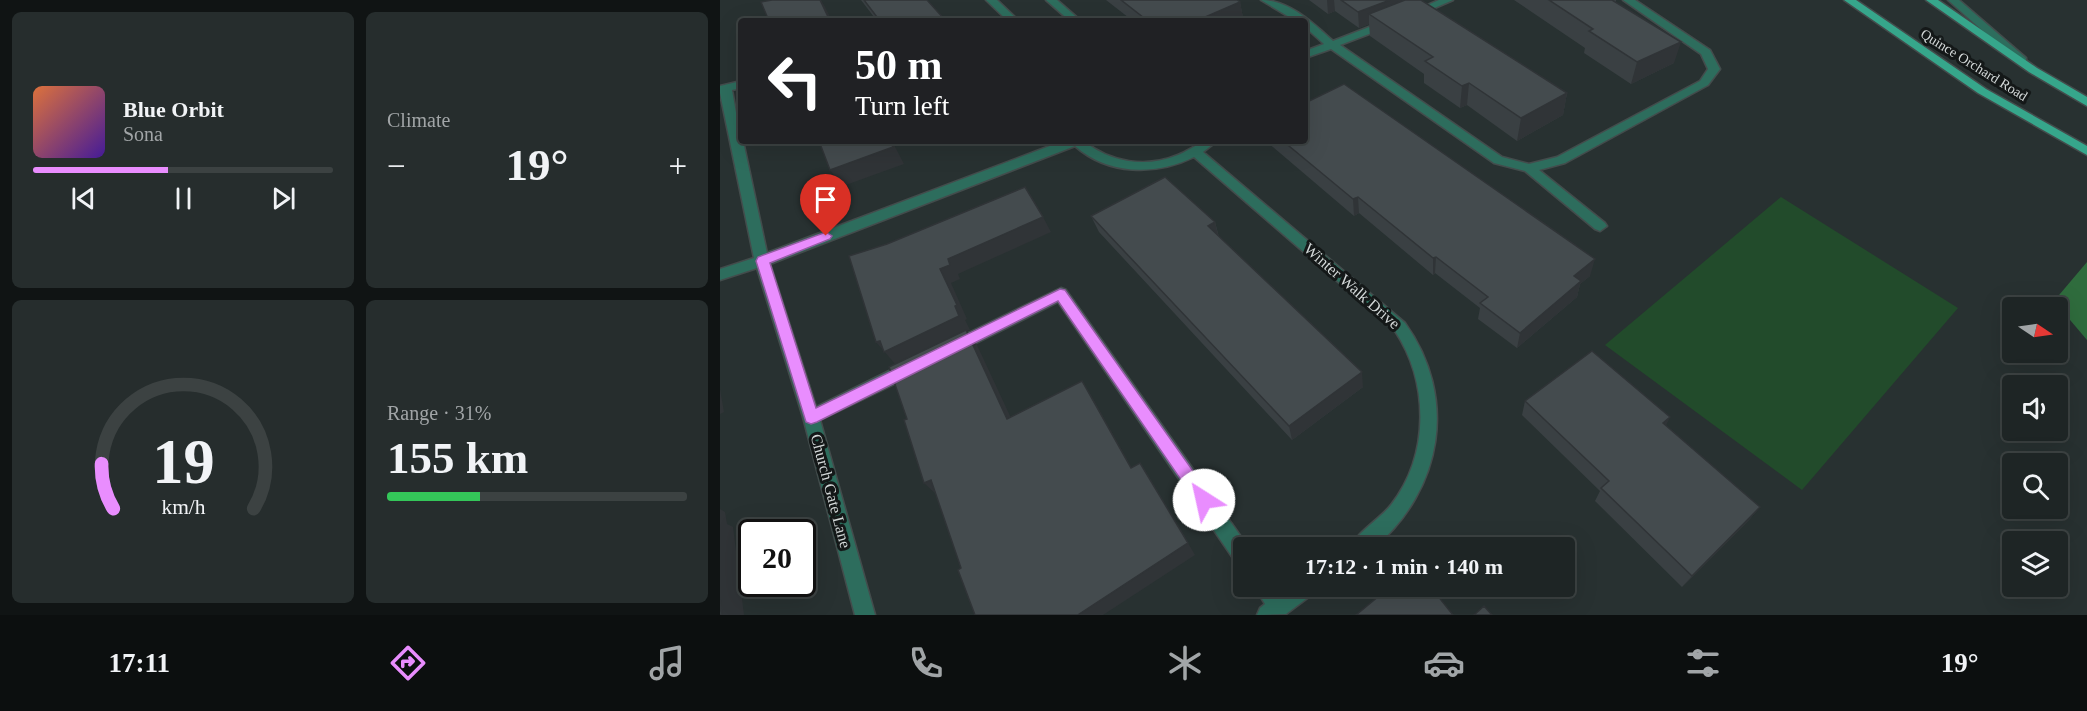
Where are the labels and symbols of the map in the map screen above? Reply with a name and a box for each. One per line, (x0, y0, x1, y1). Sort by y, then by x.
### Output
street label: Quince Orchard Road (1918, 26, 2030, 104)
pin (800, 174, 851, 236)
street label: Winter Walk Drive (1301, 240, 1403, 332)
north arrow (2002, 297, 2068, 363)
street label: Church Gate Lane (808, 432, 854, 550)
position arrow (1172, 468, 1236, 532)
speed limit sign: 20 (738, 519, 816, 597)

